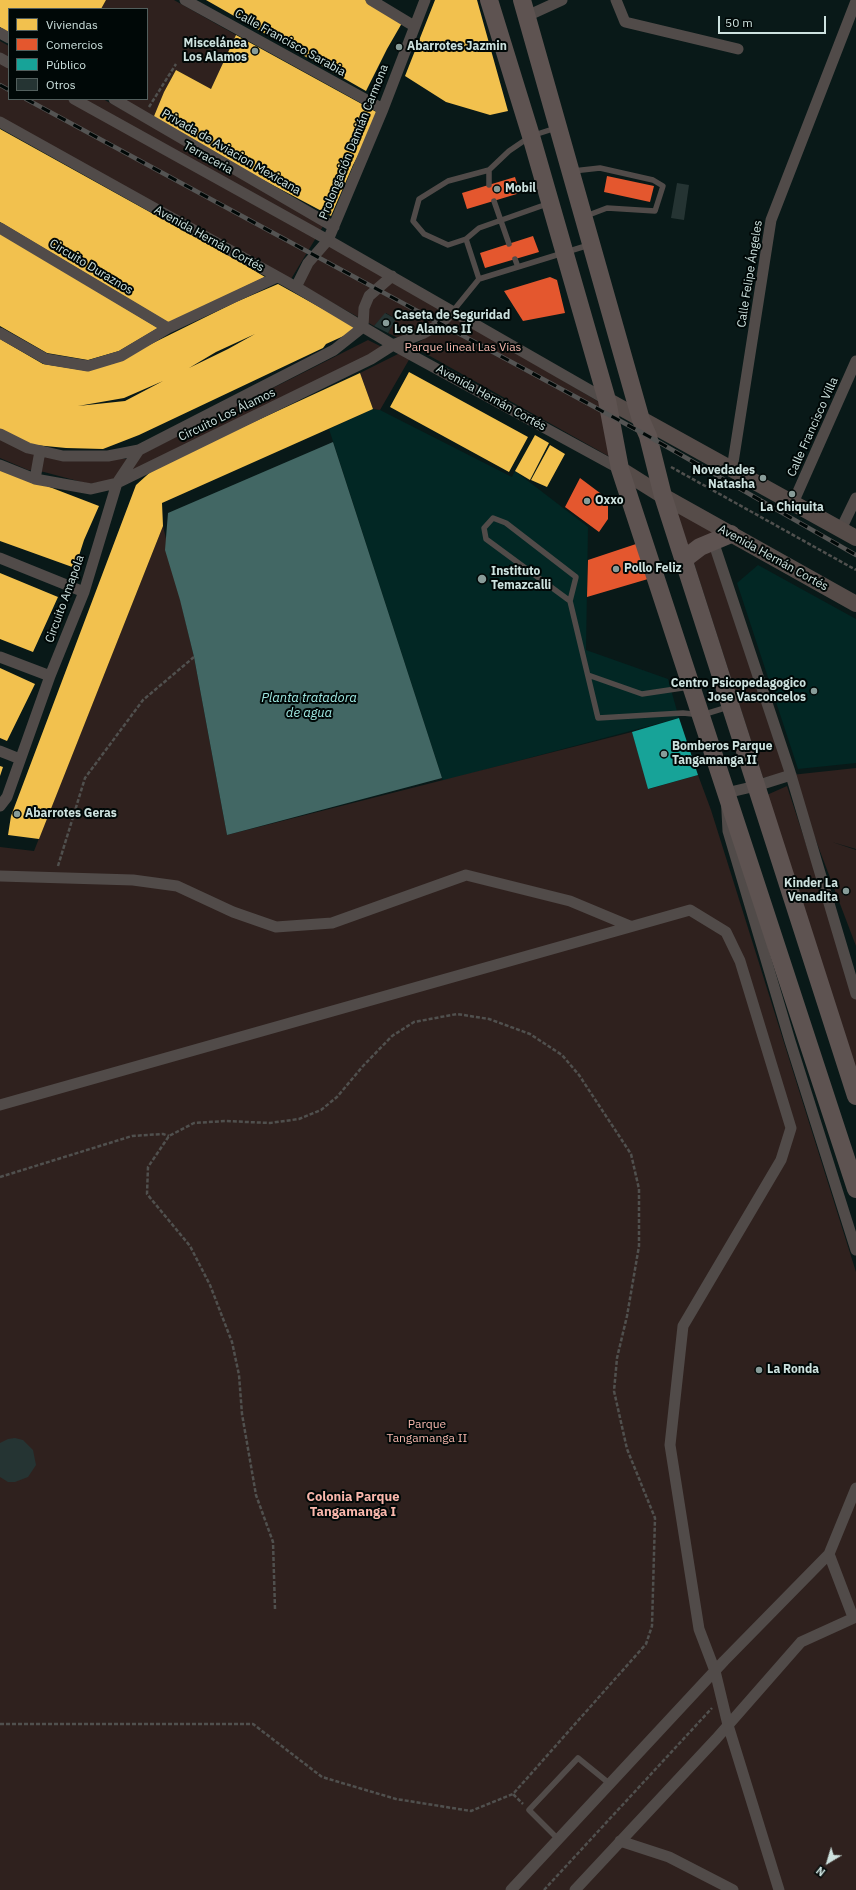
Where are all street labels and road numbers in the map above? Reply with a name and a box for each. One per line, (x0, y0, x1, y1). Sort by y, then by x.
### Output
street label: Calle Francisco Sarabia (232, 6, 348, 80)
street label: Prolongación Damián Carmona (316, 62, 392, 222)
street label: Privada de Aviacion Mexicana (159, 106, 303, 198)
street label: Terraceria (181, 139, 235, 177)
street label: Avenida Hernán Cortés (152, 203, 266, 275)
street label: Calle Felipe Ángeles (734, 219, 766, 329)
street label: Circuito Duraznos (47, 236, 135, 298)
street label: Avenida Hernán Cortés (434, 362, 548, 434)
street label: Calle Francisco Villa (785, 375, 841, 479)
street label: Circuito Los Álamos (176, 385, 278, 445)
street label: Avenida Hernán Cortés (716, 522, 830, 594)
street label: Circuito Amapola (42, 553, 88, 645)

